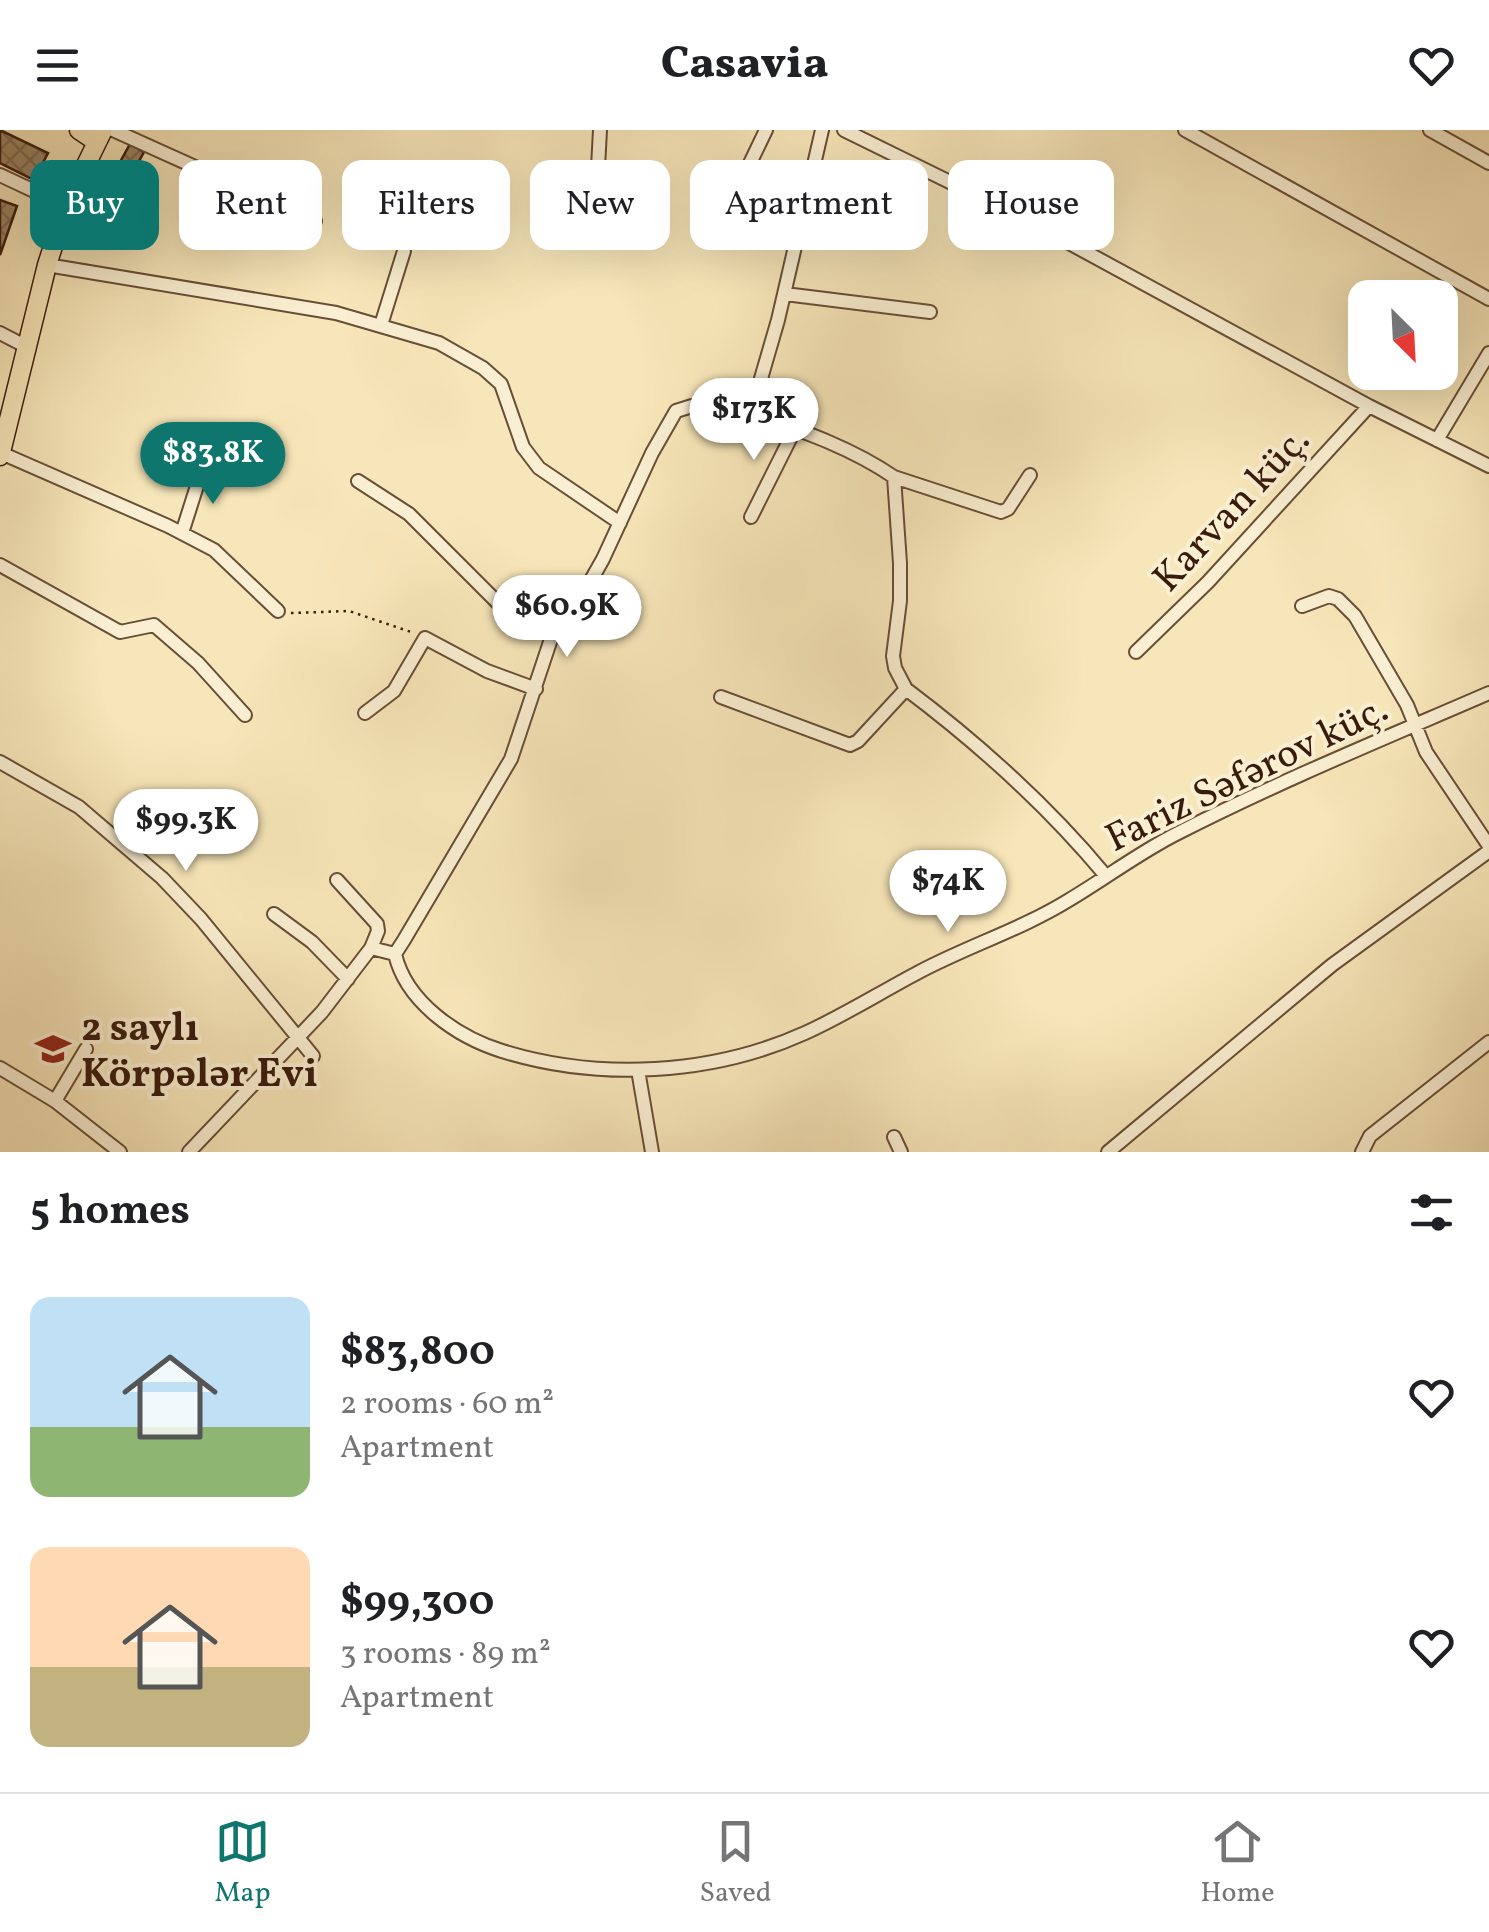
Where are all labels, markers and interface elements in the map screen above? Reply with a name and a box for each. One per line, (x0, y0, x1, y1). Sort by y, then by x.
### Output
text: Casavia (661, 34, 828, 97)
icon: menu (30, 38, 85, 93)
icon: heart (1404, 38, 1459, 93)
chip: Buy (30, 160, 159, 250)
chip: Rent (179, 160, 322, 250)
chip: Filters (342, 160, 510, 250)
chip: New (530, 160, 670, 250)
chip: Apartment (690, 160, 928, 250)
chip: House (948, 160, 1114, 250)
north arrow (1348, 280, 1458, 390)
map controls (1348, 280, 1458, 390)
pin: $173K (684, 378, 824, 463)
text: $173K (711, 388, 797, 432)
street label: Karvan küç. (1141, 415, 1324, 606)
pin: $83.8K (132, 422, 294, 507)
text: $83.8K (162, 432, 264, 476)
pin: $60.9K (486, 575, 648, 660)
text: $60.9K (514, 585, 620, 629)
street label: Fariz Səfərov küç. (1097, 683, 1398, 868)
pin: $99.3K (105, 789, 267, 874)
text: $99.3K (135, 799, 237, 843)
pin: $74K (889, 850, 1007, 935)
text: $74K (911, 860, 985, 904)
place label: 2 saylı Körpələr Evi (81, 1002, 318, 1104)
school or university icon: 2 saylı Körpələr Evi (34, 1030, 72, 1068)
text: 5 homes (30, 1183, 190, 1242)
icon: filters (1404, 1185, 1459, 1240)
text: $83,800 (340, 1324, 495, 1383)
icon: home (110, 1337, 230, 1457)
icon: heart (1404, 1370, 1459, 1425)
text: 2 rooms · 60 m² (340, 1383, 554, 1427)
text: Apartment (340, 1427, 494, 1471)
text: $99,300 (340, 1574, 494, 1633)
icon: home (110, 1587, 230, 1707)
icon: heart (1404, 1620, 1459, 1675)
text: 3 rooms · 89 m² (340, 1633, 551, 1677)
text: Apartment (340, 1677, 494, 1721)
tab: Map (214, 1814, 271, 1913)
tab: Saved (699, 1814, 772, 1913)
tab: Home (1200, 1814, 1275, 1913)

